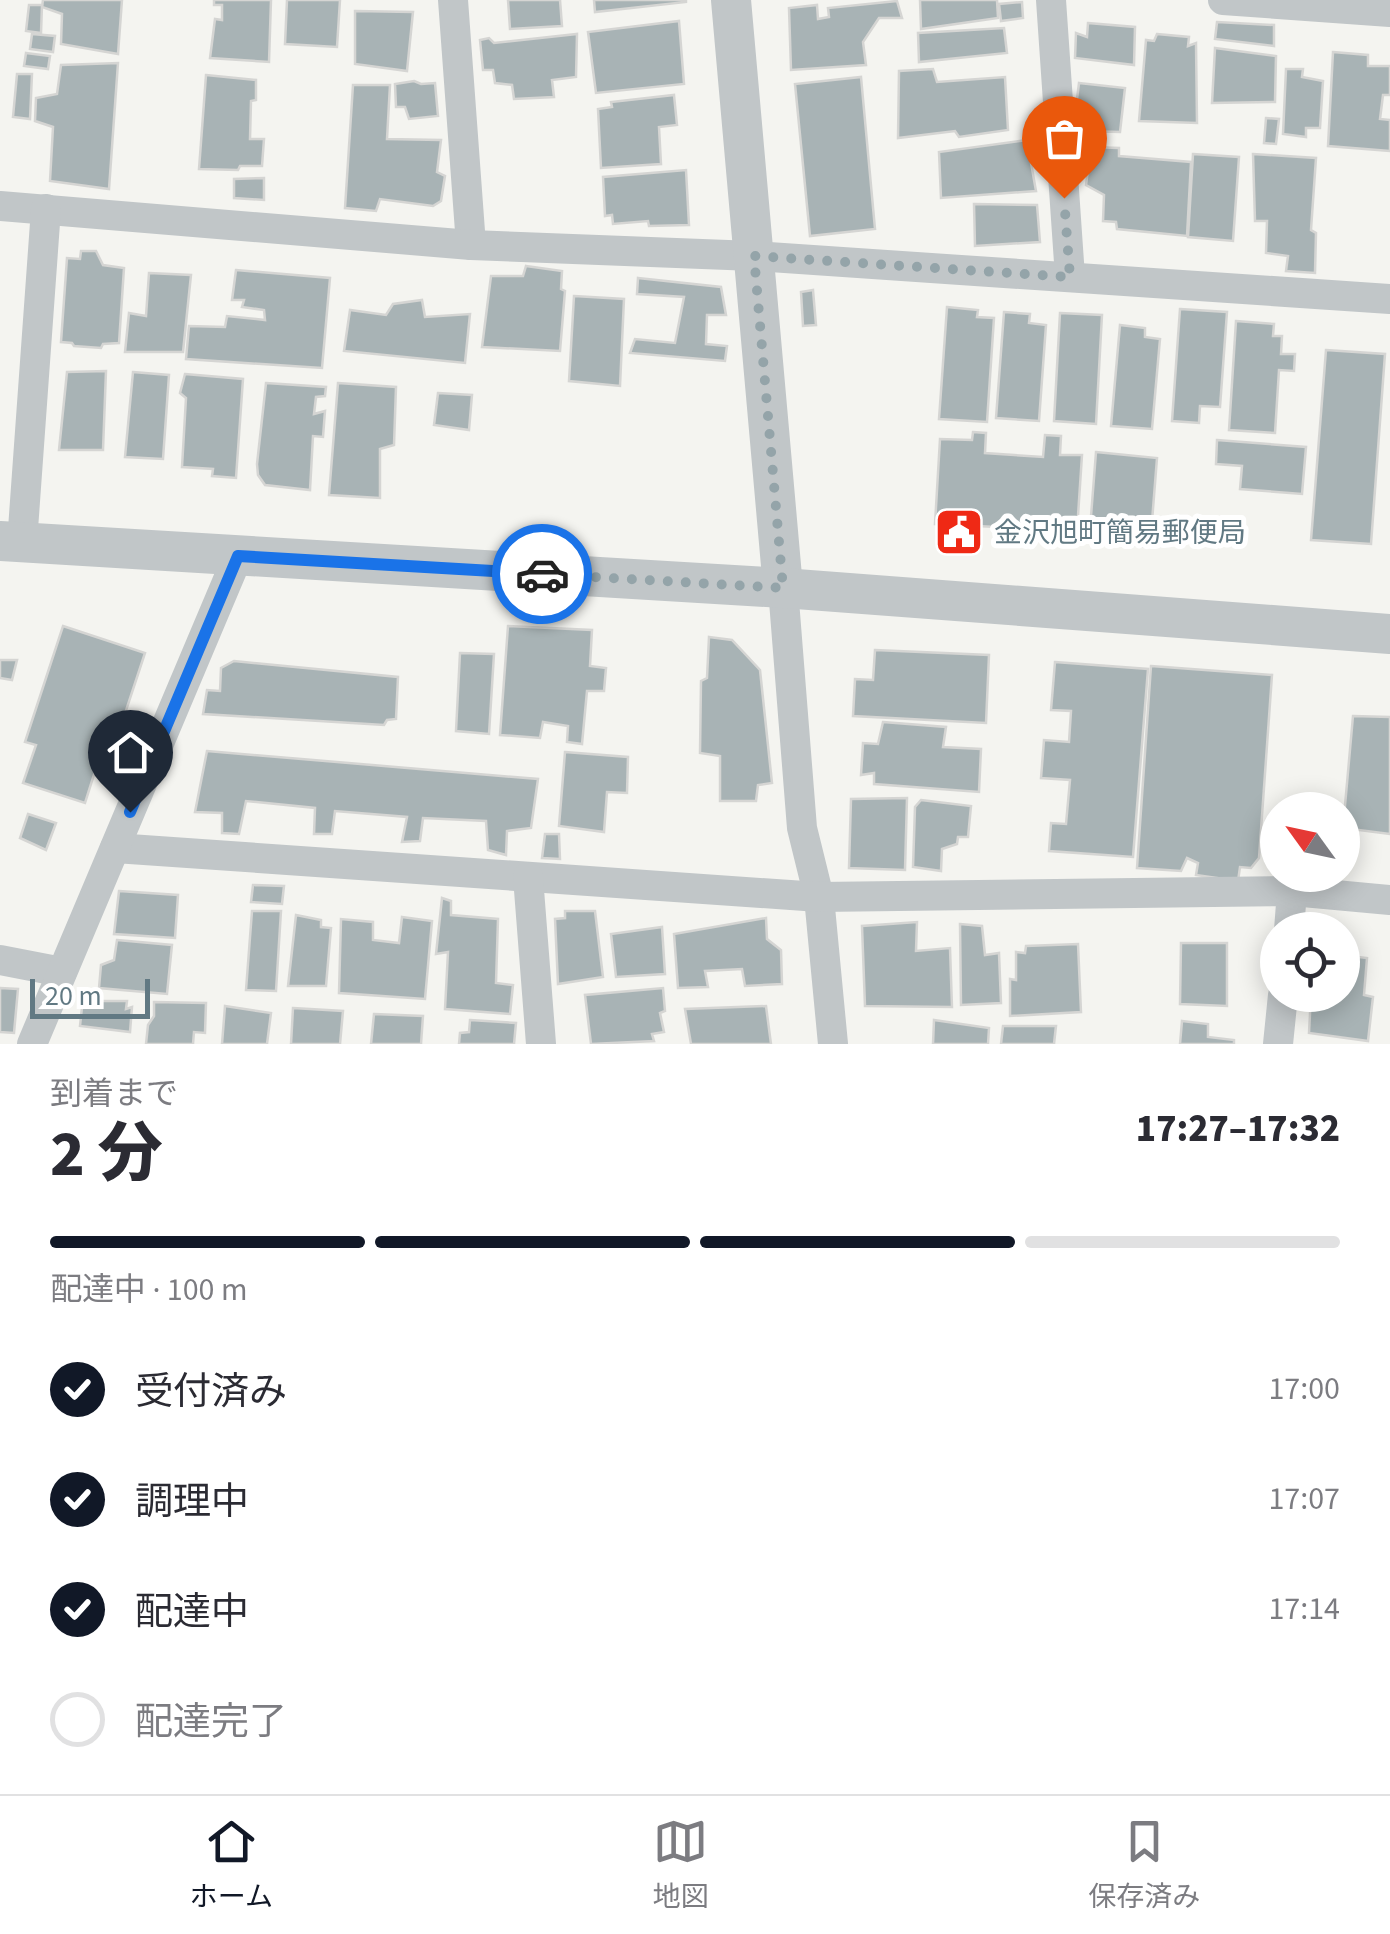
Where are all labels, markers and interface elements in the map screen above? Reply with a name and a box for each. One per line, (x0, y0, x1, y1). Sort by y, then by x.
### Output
pin (1022, 96, 1107, 199)
icon: bag (1037, 111, 1092, 166)
public building icon: 金沢旭町簡易郵便局 (933, 506, 985, 558)
place label: 金沢旭町簡易郵便局 (994, 513, 1246, 553)
courier (492, 524, 592, 624)
icon: car (515, 547, 570, 602)
pin (88, 710, 173, 813)
icon: home (103, 725, 158, 780)
north arrow (1260, 792, 1360, 892)
map controls (1260, 792, 1360, 1012)
button: locate (1260, 912, 1360, 1012)
scale bar (30, 974, 150, 1018)
text: 20 m (45, 976, 102, 1016)
text: 到着まで (50, 1071, 178, 1117)
text: 17:27–17:32 (1136, 1102, 1340, 1156)
text: 2 分 (50, 1108, 163, 1201)
text: 配達中 · 100 m (50, 1267, 247, 1313)
icon: check (50, 1362, 105, 1417)
text: 受付済み (135, 1365, 287, 1419)
text: 17:00 (1268, 1366, 1340, 1412)
icon: check (50, 1472, 105, 1527)
text: 調理中 (135, 1475, 249, 1529)
text: 17:07 (1268, 1476, 1340, 1522)
icon: check (50, 1582, 105, 1637)
text: 配達中 (135, 1585, 249, 1639)
text: 17:14 (1268, 1586, 1340, 1632)
text: 配達完了 (135, 1695, 287, 1749)
tab: ホーム (190, 1814, 273, 1917)
tab: 地図 (653, 1814, 709, 1917)
tab: 保存済み (1088, 1814, 1200, 1917)

